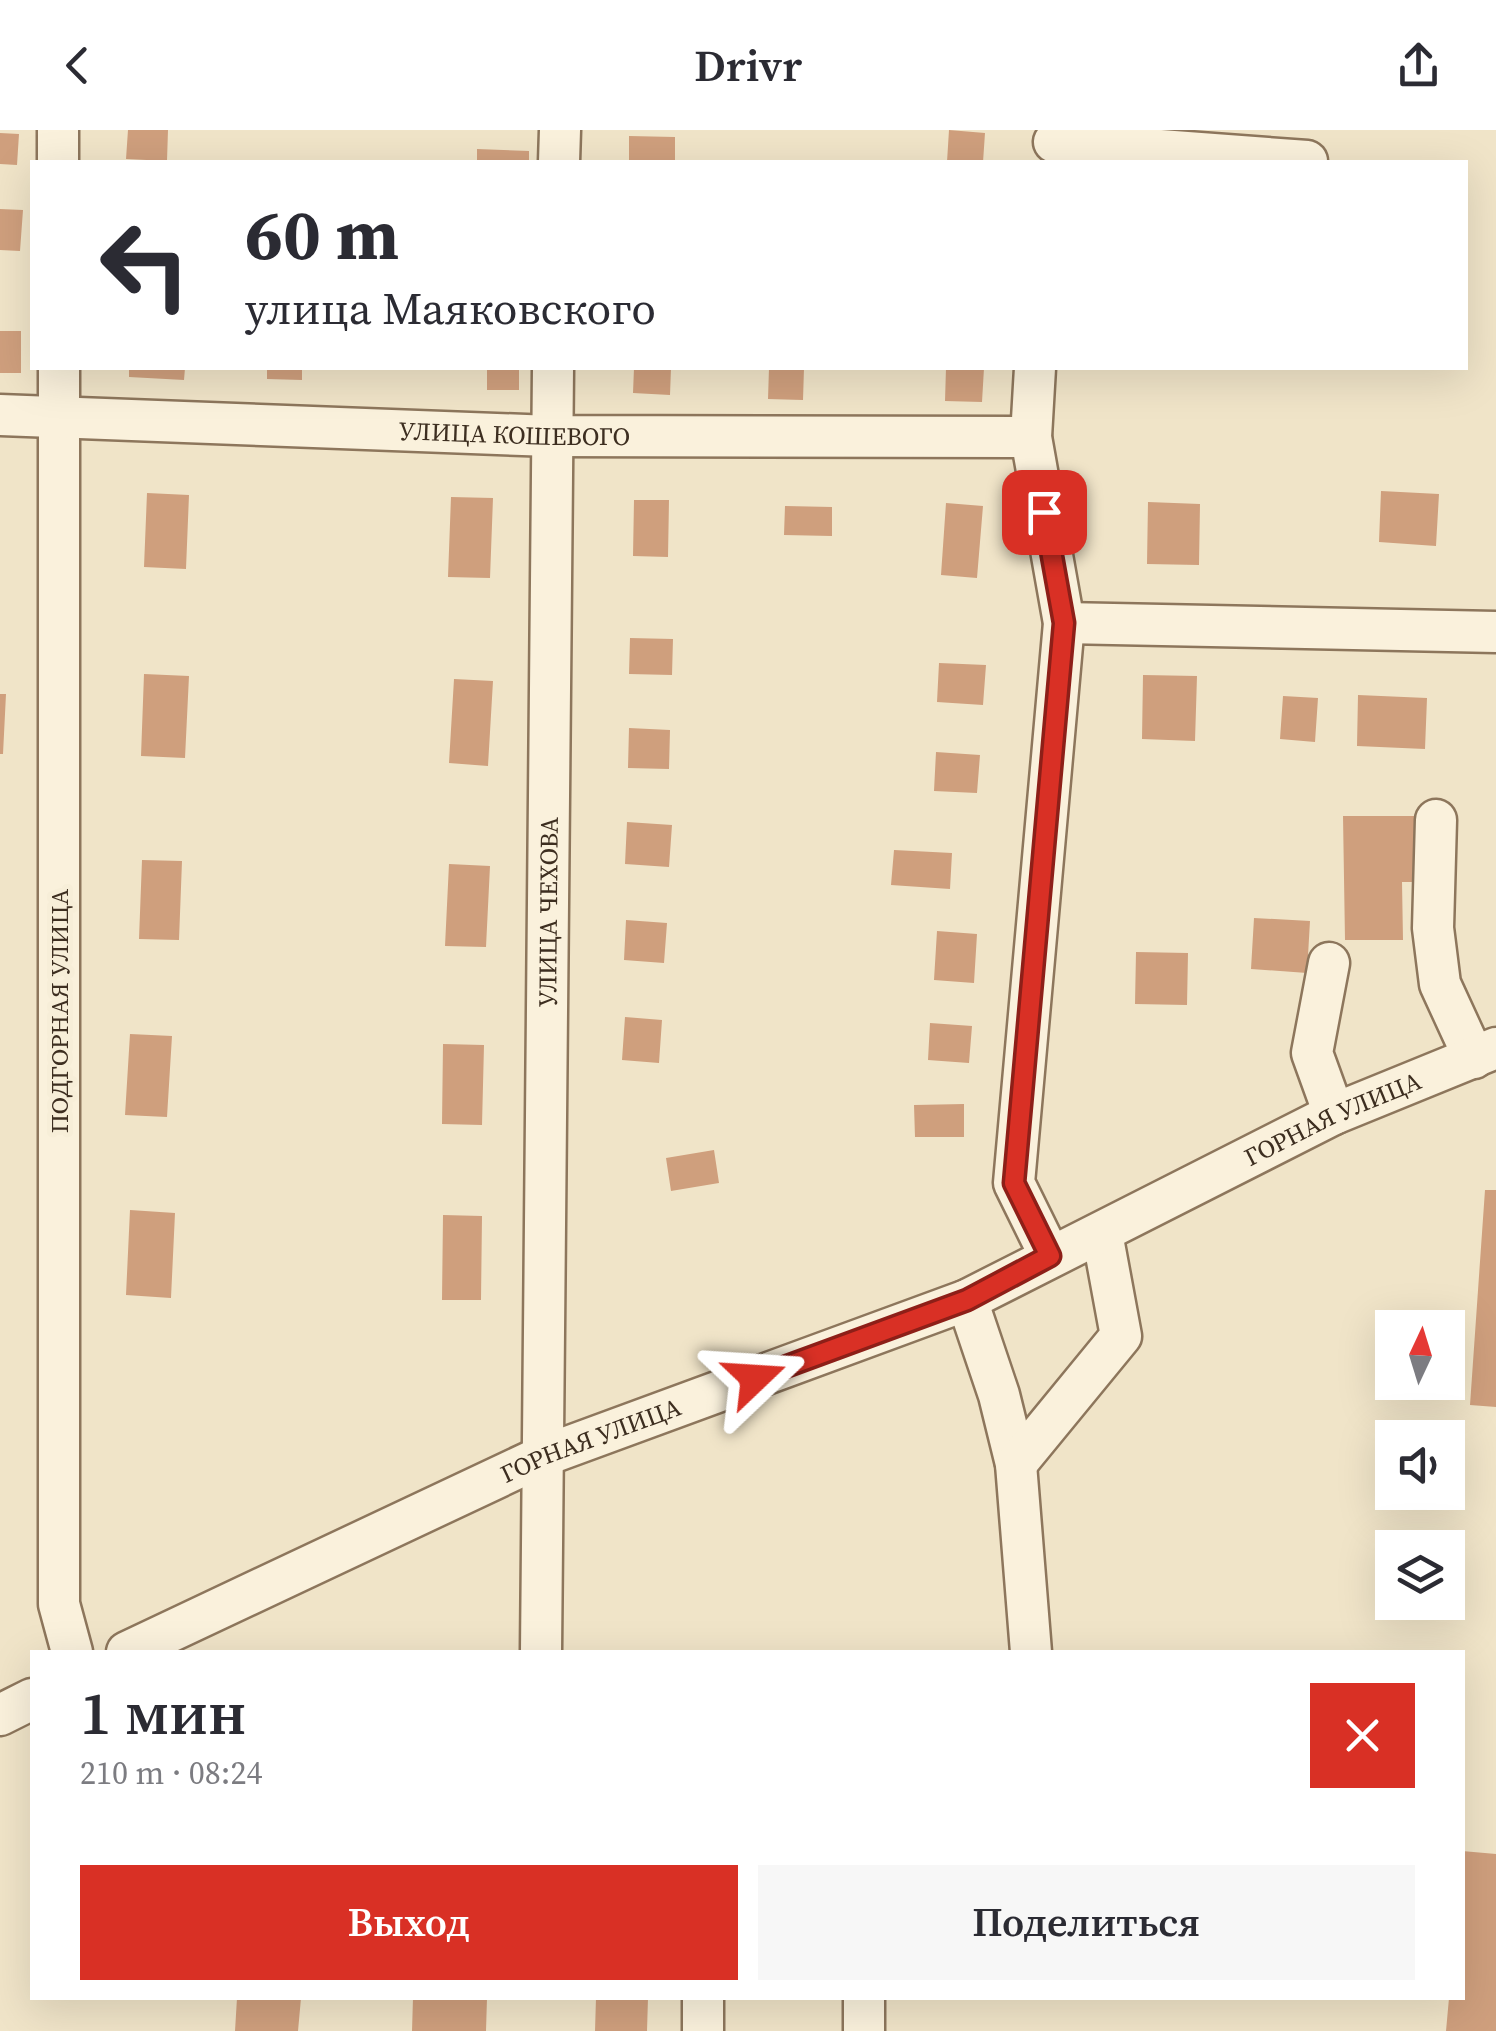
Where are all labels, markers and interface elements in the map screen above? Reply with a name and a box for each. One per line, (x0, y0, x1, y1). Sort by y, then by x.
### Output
text: Drivr (694, 34, 802, 96)
icon: back (50, 38, 105, 93)
icon: share (1391, 38, 1446, 93)
text: 60 m (245, 186, 399, 282)
icon: left (80, 200, 210, 330)
text: улица Маяковского (245, 277, 656, 339)
street label: УЛИЦА КОШЕВОГО (398, 413, 630, 453)
pin (1002, 470, 1087, 555)
icon: arrive (1017, 485, 1072, 540)
street label: УЛИЦА ЧЕХОВА (530, 816, 566, 1007)
street label: ПОДГОРНАЯ УЛИЦА (42, 888, 76, 1133)
street label: ГОРНАЯ УЛИЦА (1238, 1063, 1427, 1174)
north arrow (1375, 1310, 1465, 1400)
map controls (1375, 1310, 1465, 1620)
position arrow (703, 1326, 807, 1430)
street label: ГОРНАЯ УЛИЦА (495, 1390, 686, 1491)
button: sound (1375, 1420, 1465, 1510)
button: layers (1375, 1530, 1465, 1620)
text: 1 мин (80, 1672, 246, 1754)
button: close (1310, 1683, 1415, 1788)
text: 210 m · 08:24 (80, 1751, 262, 1795)
button: Выход (80, 1865, 738, 1980)
button: Поделиться (758, 1865, 1415, 1980)

